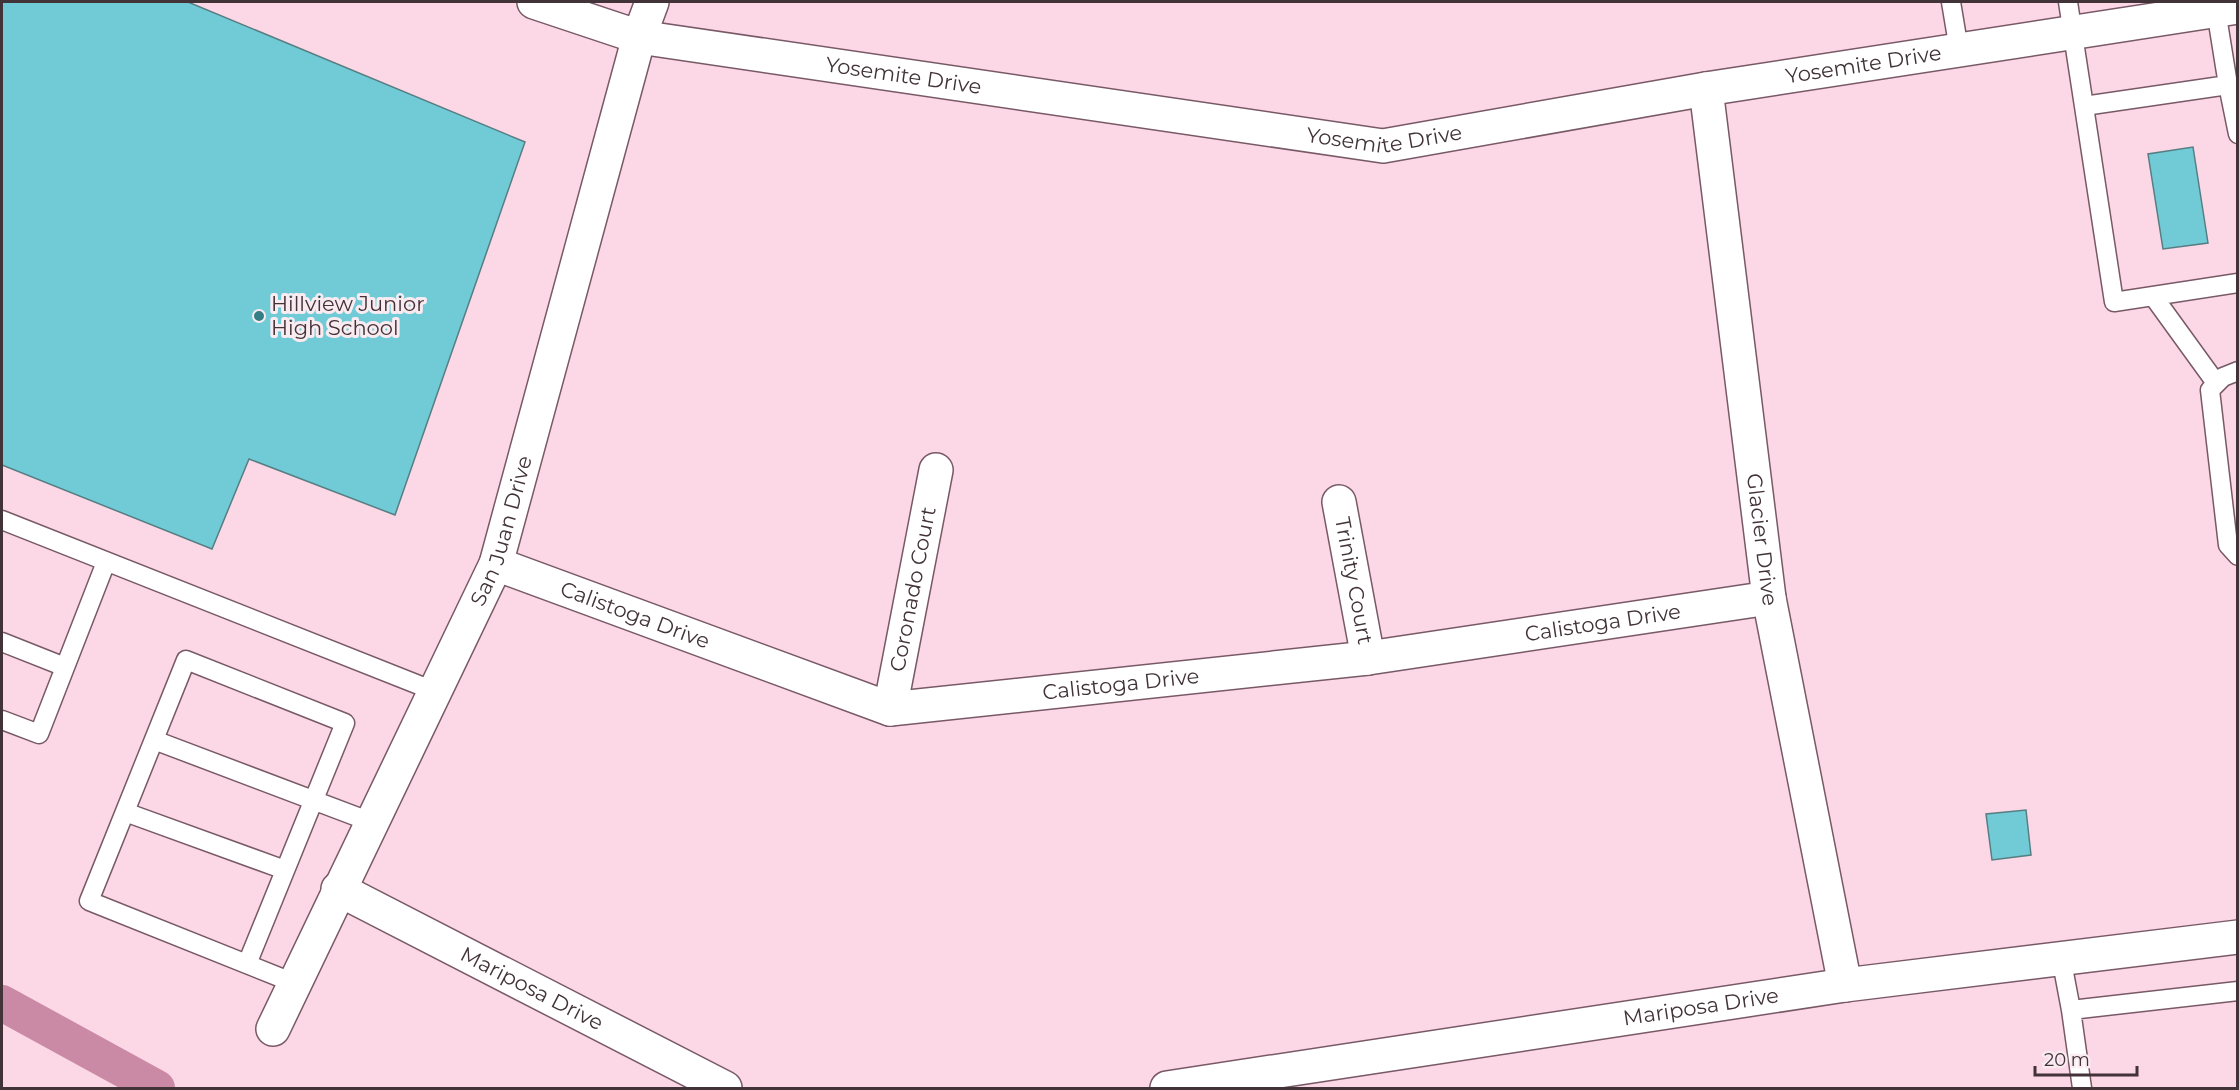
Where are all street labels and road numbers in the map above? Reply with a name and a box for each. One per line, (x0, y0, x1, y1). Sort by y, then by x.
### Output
street label: Yosemite Drive (1784, 40, 1943, 89)
street label: Yosemite Drive (824, 51, 983, 99)
street label: Yosemite Drive (1305, 119, 1464, 158)
street label: San Juan Drive (465, 453, 537, 610)
street label: Glacier Drive (1742, 472, 1783, 608)
street label: Coronado Court (884, 505, 941, 674)
street label: Trinity Court (1330, 515, 1378, 646)
street label: Calistoga Drive (557, 576, 713, 654)
street label: Calistoga Drive (1523, 598, 1682, 646)
street label: Calistoga Drive (1041, 663, 1200, 705)
street label: Mariposa Drive (457, 941, 608, 1035)
street label: Mariposa Drive (1621, 982, 1780, 1031)

